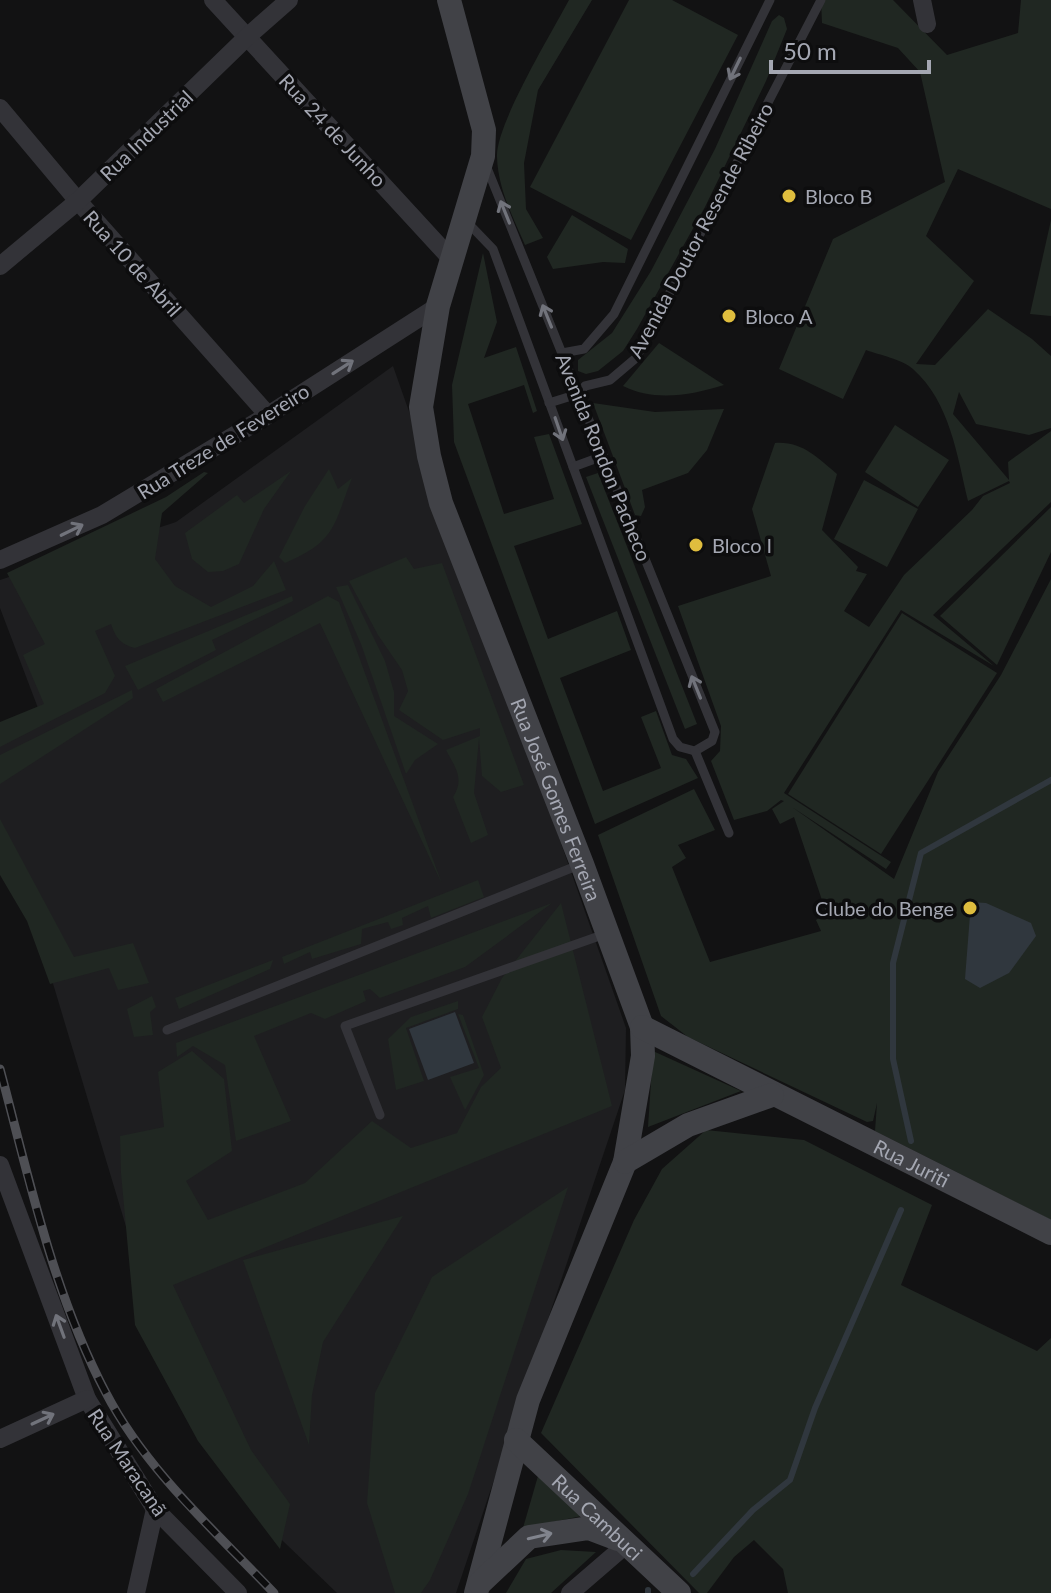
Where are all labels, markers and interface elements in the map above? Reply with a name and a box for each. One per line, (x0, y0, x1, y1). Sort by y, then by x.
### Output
scale bar (771, 24, 929, 74)
text: 50 m (783, 36, 837, 65)
one-way arrow (727, 57, 742, 81)
street label: Rua 24 de Junho (274, 68, 392, 192)
street label: Rua Industrial (95, 85, 197, 185)
street label: Avenida Doutor Resende Ribeiro (622, 98, 778, 362)
place label: Bloco B (805, 184, 873, 208)
marker: Bloco B (780, 187, 798, 205)
one-way arrow (497, 200, 512, 225)
street label: Rua 10 de Abril (79, 205, 187, 321)
one-way arrow (539, 304, 553, 329)
place label: Bloco A (745, 304, 813, 328)
marker: Bloco A (720, 307, 738, 325)
street label: Avenida Rondon Pacheco (551, 349, 657, 565)
one-way arrow (331, 359, 353, 376)
street label: Rua Treze de Fevereiro (133, 378, 313, 504)
one-way arrow (553, 416, 568, 441)
one-way arrow (59, 522, 83, 537)
place label: Bloco I (712, 533, 772, 557)
marker: Bloco I (687, 536, 705, 554)
one-way arrow (688, 675, 703, 700)
street label: Rua José Gomes Ferreira (506, 694, 607, 904)
place label: Clube do Benge (815, 896, 954, 920)
marker: Clube do Benge (961, 899, 979, 917)
street label: Rua Juriti (870, 1134, 954, 1192)
one-way arrow (51, 1314, 66, 1339)
street label: Rua Maracanã (83, 1404, 173, 1520)
one-way arrow (31, 1411, 55, 1426)
street label: Rua Cambuci (548, 1469, 648, 1565)
one-way arrow (527, 1528, 553, 1543)

